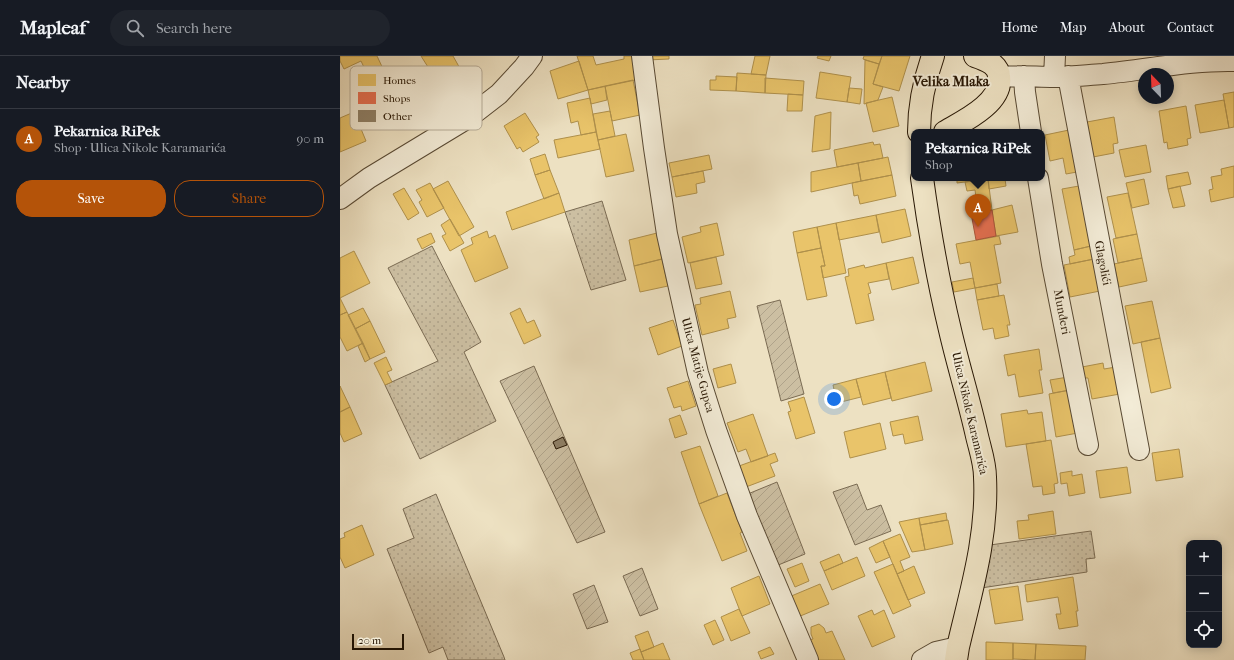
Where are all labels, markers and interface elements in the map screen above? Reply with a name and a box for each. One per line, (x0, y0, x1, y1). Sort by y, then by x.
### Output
search box (110, 10, 390, 46)
text: Mapleaf (20, 17, 86, 39)
icon: search (124, 17, 146, 39)
text: Search here (156, 19, 232, 37)
text: Home (1001, 19, 1038, 36)
text: Map (1060, 19, 1087, 36)
text: About (1109, 19, 1145, 36)
text: Contact (1167, 19, 1214, 36)
legend (350, 66, 482, 130)
north arrow (1138, 68, 1174, 104)
text: Nearby (16, 72, 70, 92)
district label: Velika Mlaka (912, 73, 990, 90)
text: Homes (383, 74, 416, 87)
text: Shops (383, 92, 410, 105)
text: Other (383, 110, 412, 123)
text: Pekarnica RiPek (54, 122, 160, 140)
popup (911, 129, 1045, 181)
text: A (25, 131, 33, 146)
text: 90 m (296, 131, 324, 146)
text: Pekarnica RiPek (925, 139, 1031, 157)
text: Shop · Ulica Nikole Karamarića (54, 140, 226, 155)
text: Shop (925, 157, 953, 172)
button: Save (16, 180, 166, 217)
button: Share (174, 180, 324, 217)
pin: A (965, 194, 991, 227)
street label: Glagolići (1092, 239, 1114, 287)
street label: Munđeri (1051, 288, 1073, 336)
street label: Ulica Matije Gupca (679, 316, 718, 415)
street label: Ulica Nikole Karamarića (949, 350, 991, 476)
your location (824, 389, 844, 409)
map controls (1186, 540, 1222, 648)
button: + (1186, 540, 1222, 576)
button: − (1186, 576, 1222, 612)
button: locate (1186, 612, 1222, 648)
scale bar (352, 632, 404, 651)
text: 20 m (358, 634, 381, 647)

